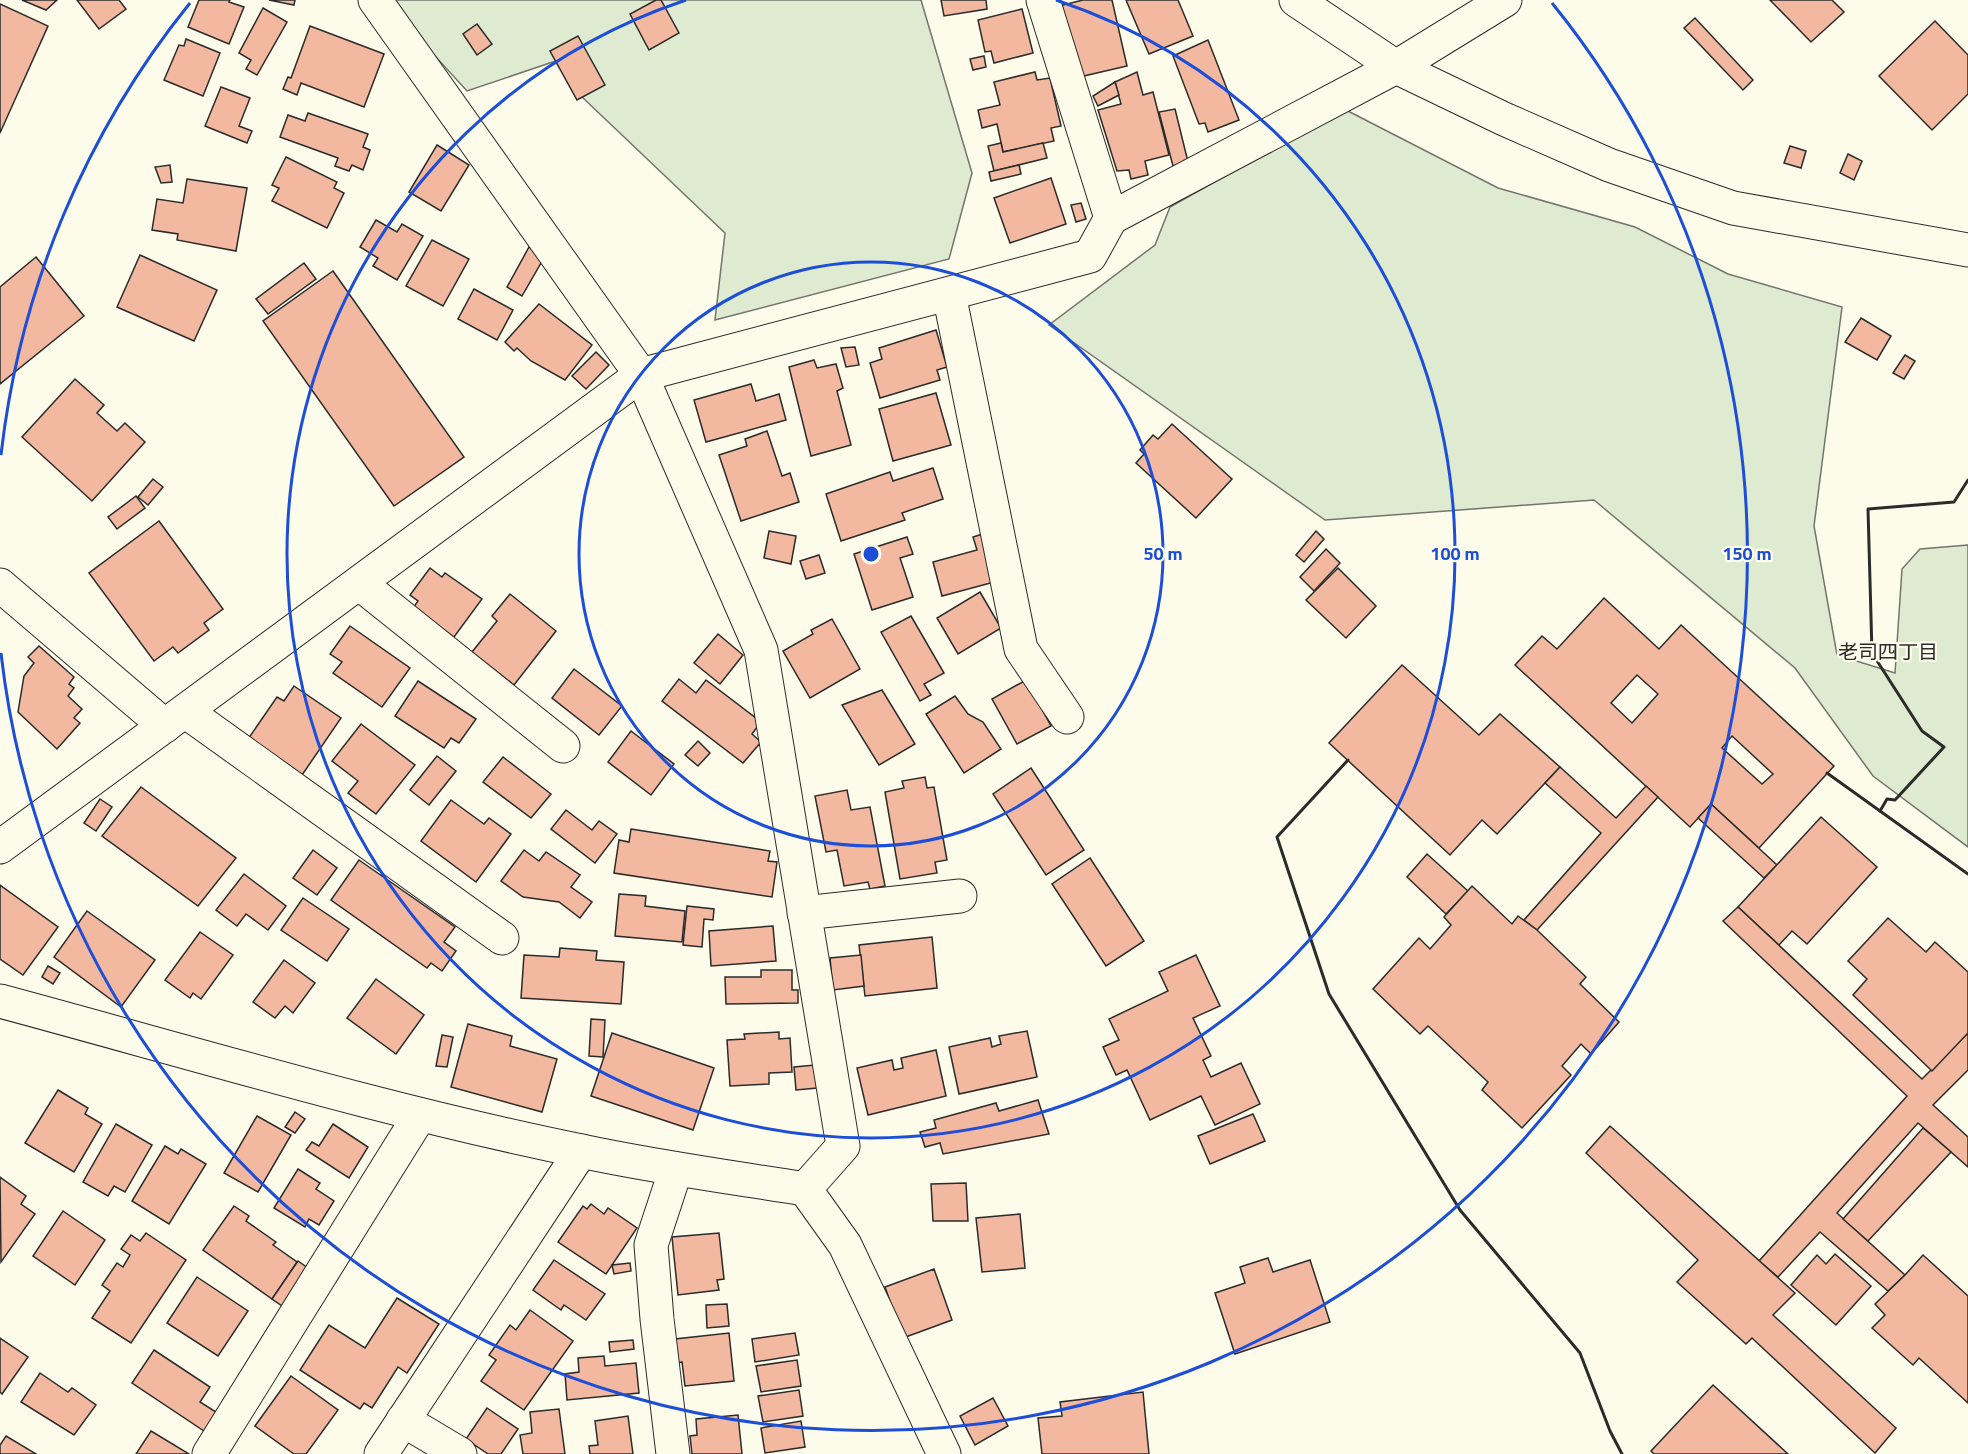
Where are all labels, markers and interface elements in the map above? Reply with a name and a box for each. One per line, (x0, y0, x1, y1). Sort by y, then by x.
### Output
text: 50 m (1143, 540, 1183, 567)
text: 100 m (1430, 540, 1480, 567)
text: 150 m (1722, 540, 1772, 567)
centre of rings (861, 544, 881, 564)
district label: 老司四丁目 (1838, 636, 1938, 667)

